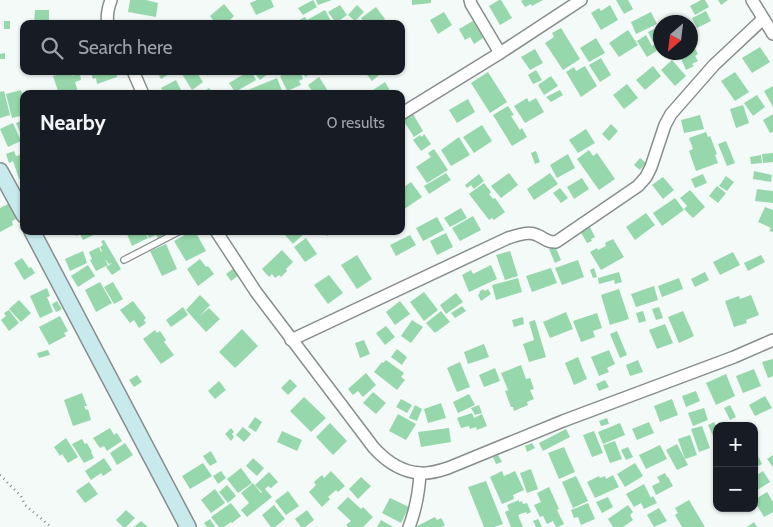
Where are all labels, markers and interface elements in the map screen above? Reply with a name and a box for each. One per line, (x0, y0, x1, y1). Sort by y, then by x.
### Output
north arrow (653, 15, 698, 60)
search box (20, 20, 405, 75)
icon: search (38, 34, 66, 62)
text: Search here (78, 36, 172, 59)
text: Nearby (40, 110, 106, 135)
text: 0 results (326, 113, 385, 132)
map controls (713, 422, 758, 512)
button: + (713, 422, 758, 467)
button: − (713, 467, 758, 512)

